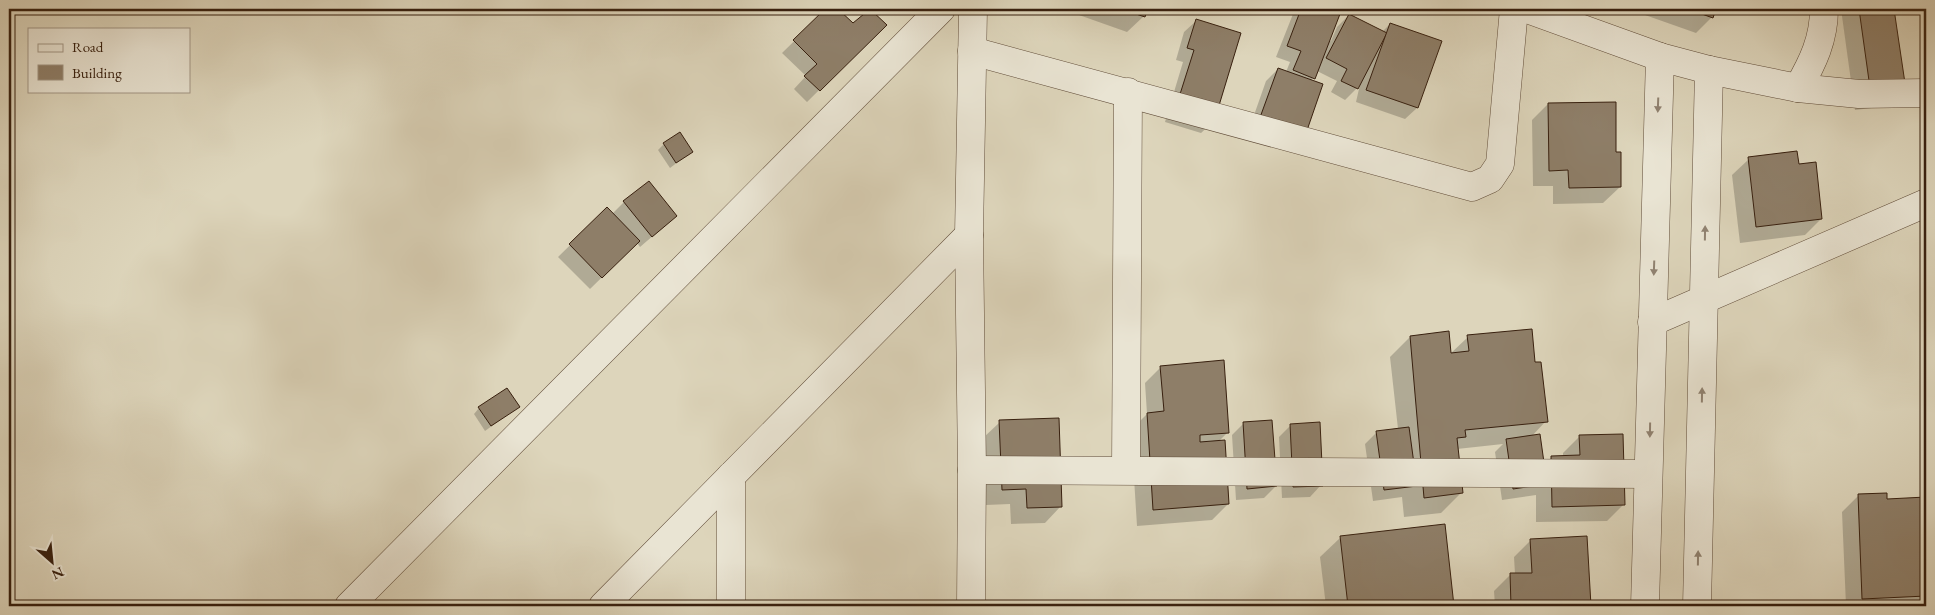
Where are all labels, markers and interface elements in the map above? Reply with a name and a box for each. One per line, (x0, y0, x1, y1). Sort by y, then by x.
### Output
legend (28, 28, 190, 92)
text: Road (72, 37, 104, 56)
text: Building (72, 63, 122, 82)
one-way arrow (1654, 98, 1662, 114)
one-way arrow (1701, 224, 1709, 240)
one-way arrow (1650, 260, 1658, 276)
one-way arrow (1698, 387, 1706, 403)
one-way arrow (1645, 422, 1653, 438)
north arrow (28, 538, 78, 588)
one-way arrow (1694, 549, 1702, 565)
text: N (48, 563, 67, 584)

